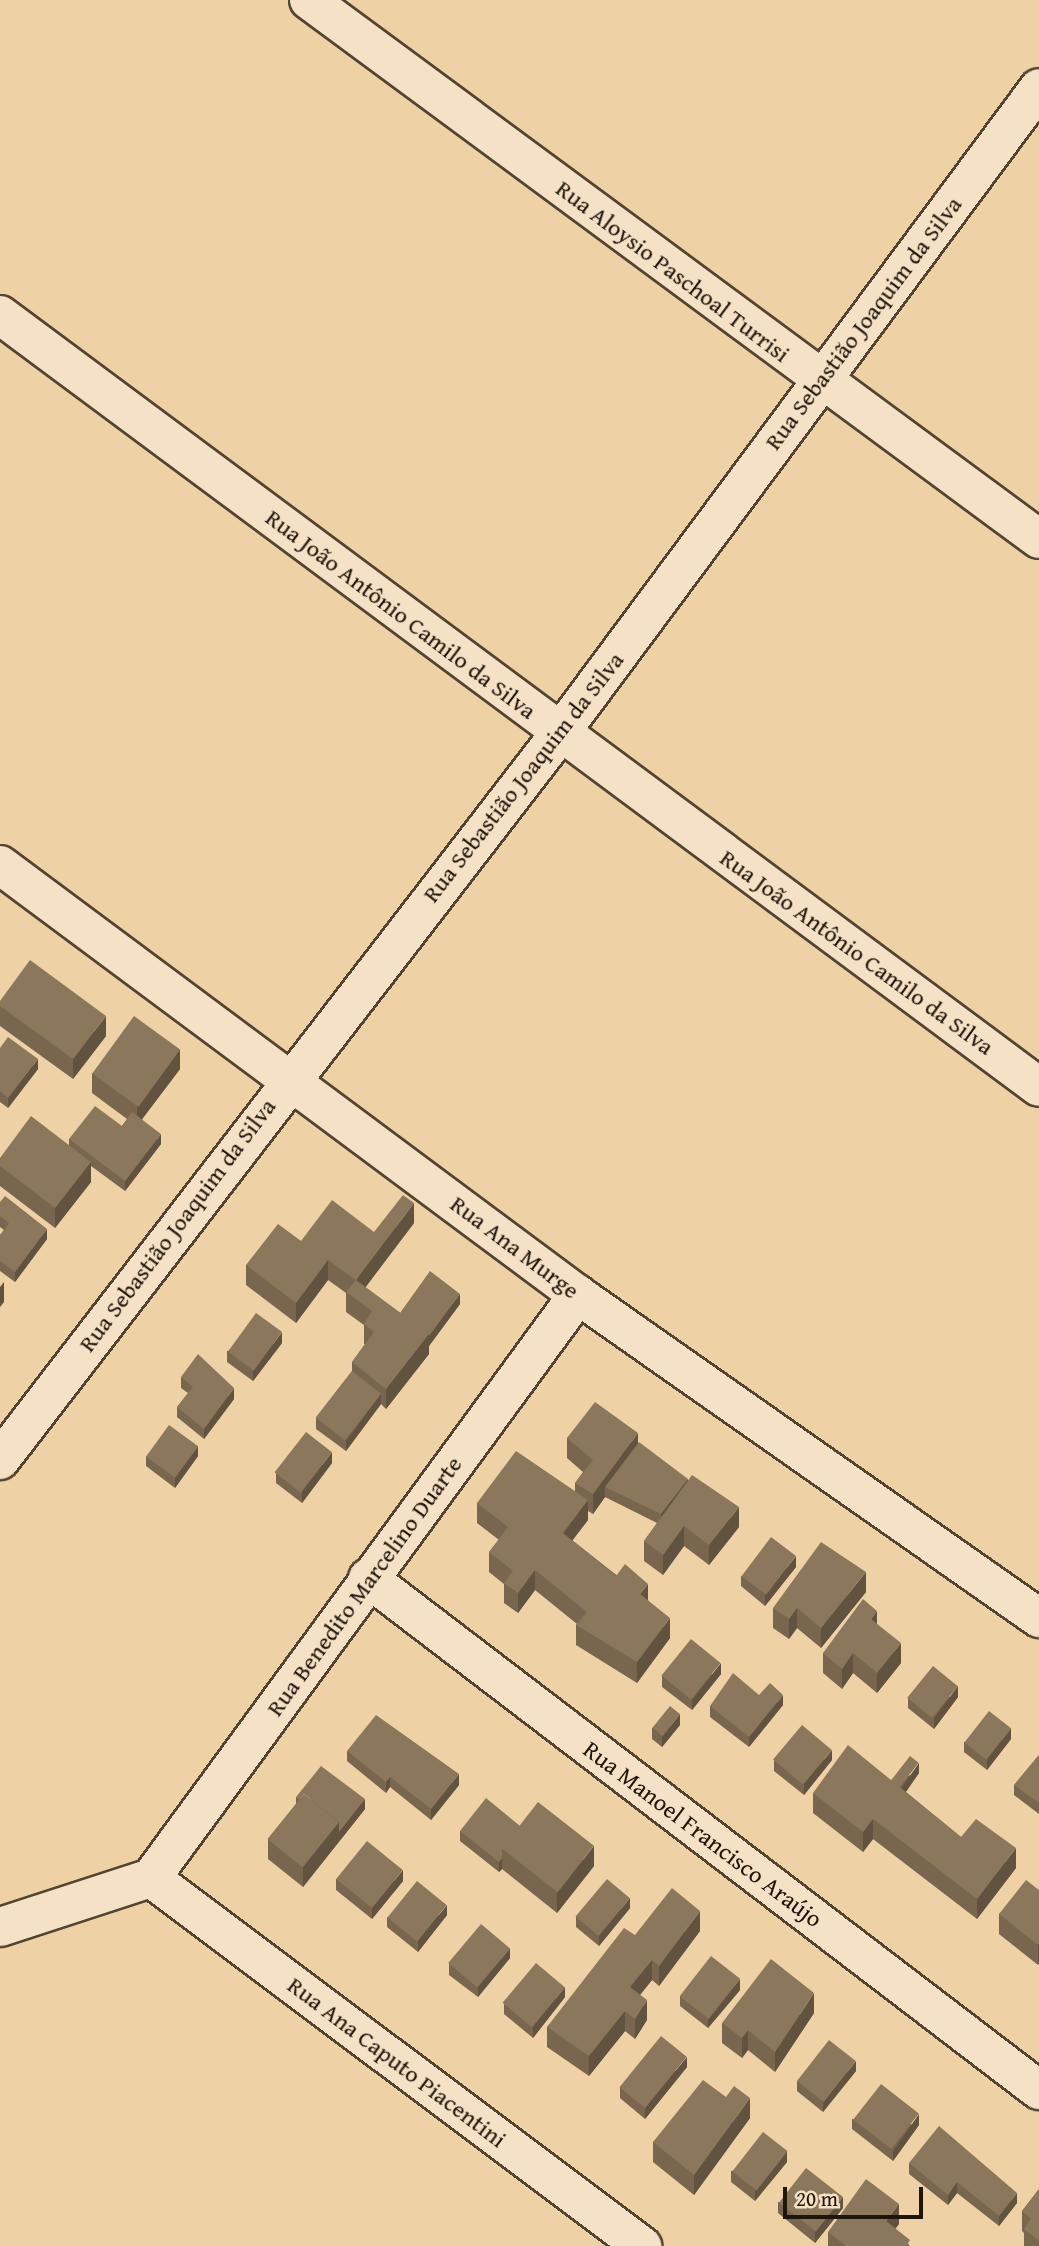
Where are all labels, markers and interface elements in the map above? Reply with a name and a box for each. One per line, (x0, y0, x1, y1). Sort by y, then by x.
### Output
street label: Rua Aloysio Paschoal Turrisi (550, 174, 796, 368)
street label: Rua Sebastião Joaquim da Silva (758, 191, 968, 455)
street label: Rua João Antônio Camilo da Silva (260, 503, 542, 725)
street label: Rua Sebastião Joaquim da Silva (416, 646, 630, 908)
street label: Rua João Antônio Camilo da Silva (715, 843, 999, 1061)
street label: Rua Sebastião Joaquim da Silva (72, 1093, 282, 1357)
street label: Rua Ana Murge (445, 1189, 585, 1305)
street label: Rua Benedito Marcelino Duarte (260, 1450, 468, 1722)
street label: Rua Manoel Francisco Araújo (578, 1735, 828, 1933)
street label: Rua Ana Caputo Piacentini (282, 1970, 512, 2154)
scale bar (787, 2172, 927, 2216)
text: 20 m (796, 2183, 838, 2214)

